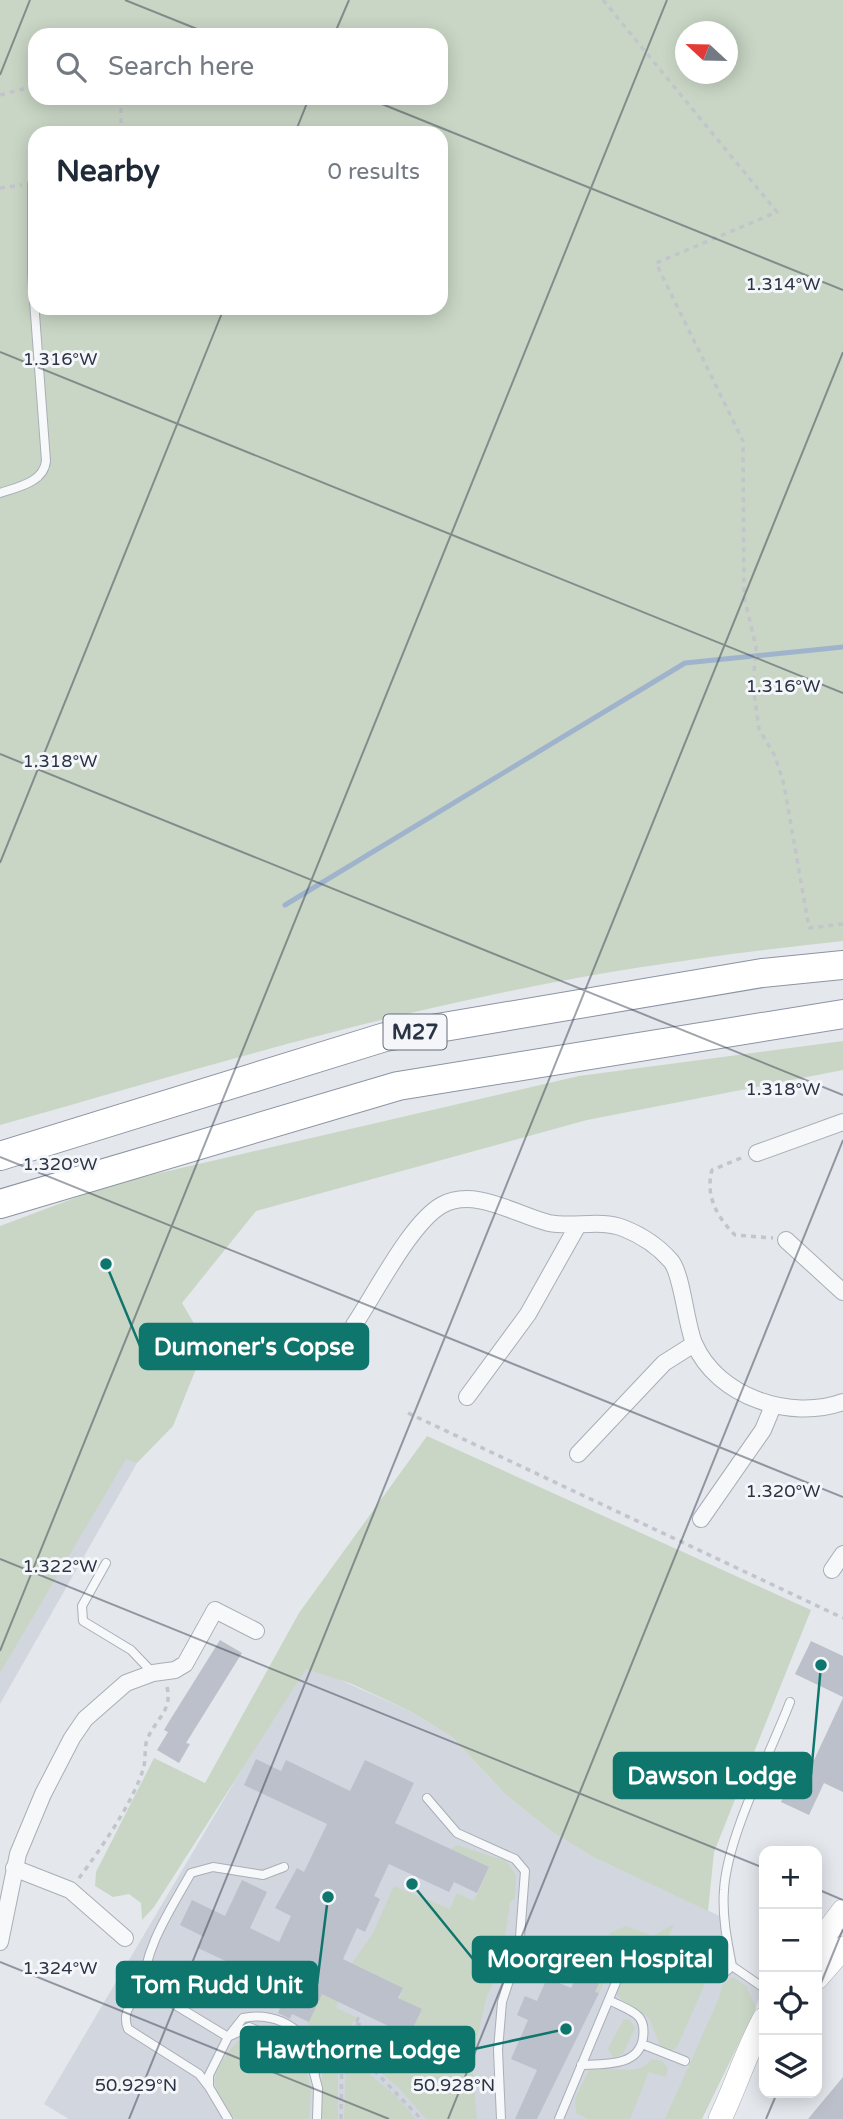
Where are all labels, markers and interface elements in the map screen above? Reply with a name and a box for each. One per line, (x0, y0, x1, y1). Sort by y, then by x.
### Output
north arrow (675, 21, 738, 84)
search box (28, 28, 448, 105)
icon: search (52, 48, 90, 86)
text: Search here (108, 51, 254, 82)
text: Nearby (56, 153, 160, 190)
text: 0 results (327, 158, 420, 186)
text: 1.314°W (746, 273, 820, 295)
text: 1.316°W (23, 348, 97, 370)
text: 1.316°W (746, 675, 820, 697)
text: 1.318°W (23, 750, 97, 772)
road number: M27 (384, 1014, 446, 1050)
text: 1.318°W (746, 1078, 820, 1100)
text: 1.320°W (23, 1153, 97, 1175)
callout: Dumoner's Copse (140, 1324, 368, 1369)
text: Dumoner's Copse (154, 1333, 355, 1362)
text: 1.320°W (746, 1480, 820, 1502)
text: 1.322°W (23, 1555, 97, 1577)
callout: Dawson Lodge (614, 1753, 811, 1798)
text: Dawson Lodge (627, 1762, 797, 1791)
map controls (759, 1846, 822, 2098)
button: + (759, 1846, 822, 1909)
button: − (759, 1909, 822, 1972)
callout: Moorgreen Hospital (473, 1937, 727, 1982)
text: Moorgreen Hospital (487, 1945, 713, 1974)
text: 1.324°W (23, 1957, 97, 1979)
callout: Tom Rudd Unit (117, 1962, 317, 2007)
text: Tom Rudd Unit (130, 1971, 304, 2000)
button: locate (759, 1972, 822, 2035)
callout: Hawthorne Lodge (241, 2027, 474, 2072)
button: layers (759, 2035, 822, 2098)
text: Hawthorne Lodge (255, 2036, 461, 2065)
text: 50.929°N (95, 2074, 177, 2096)
text: 50.928°N (413, 2074, 495, 2096)

